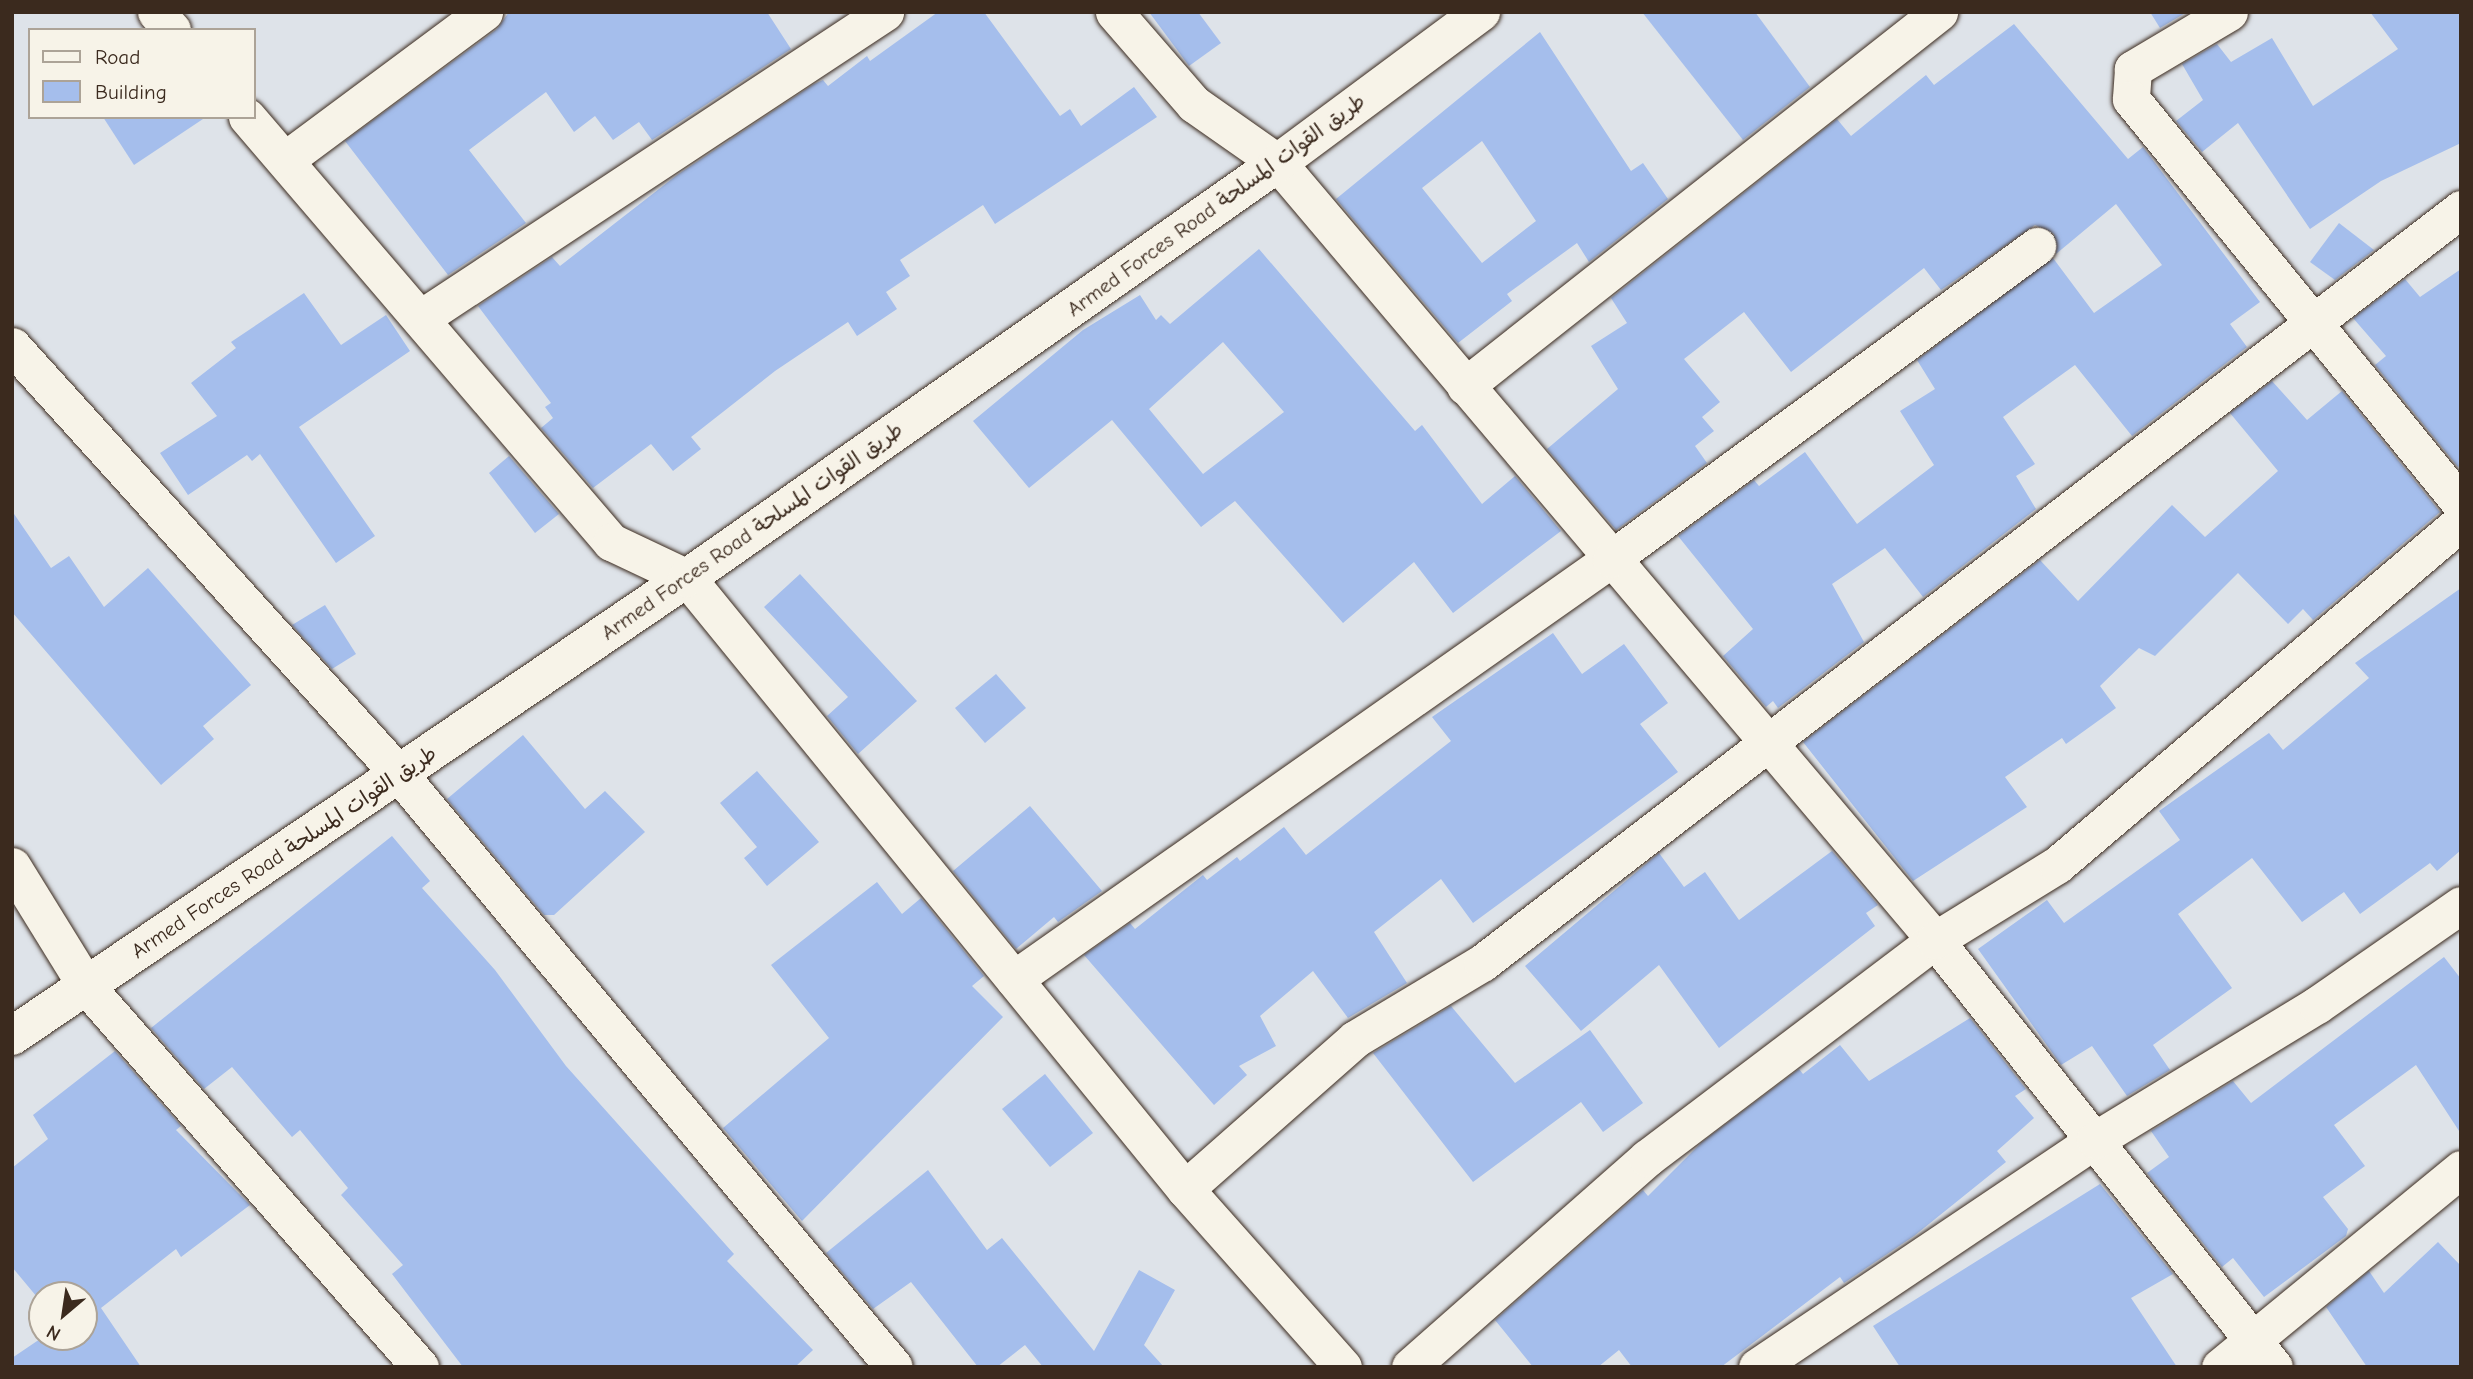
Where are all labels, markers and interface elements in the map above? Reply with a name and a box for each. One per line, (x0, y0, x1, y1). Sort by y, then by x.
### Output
legend (28, 28, 256, 119)
text: Road (95, 45, 140, 69)
text: Building (95, 80, 167, 104)
street label: Armed Forces Road طريق القوات المسلحة (1062, 88, 1370, 322)
street label: Armed Forces Road طريق القوات المسلحة (596, 417, 908, 645)
street label: Armed Forces Road طريق القوات المسلحة (127, 740, 441, 964)
north arrow (28, 1281, 98, 1351)
text: N (43, 1320, 65, 1345)

